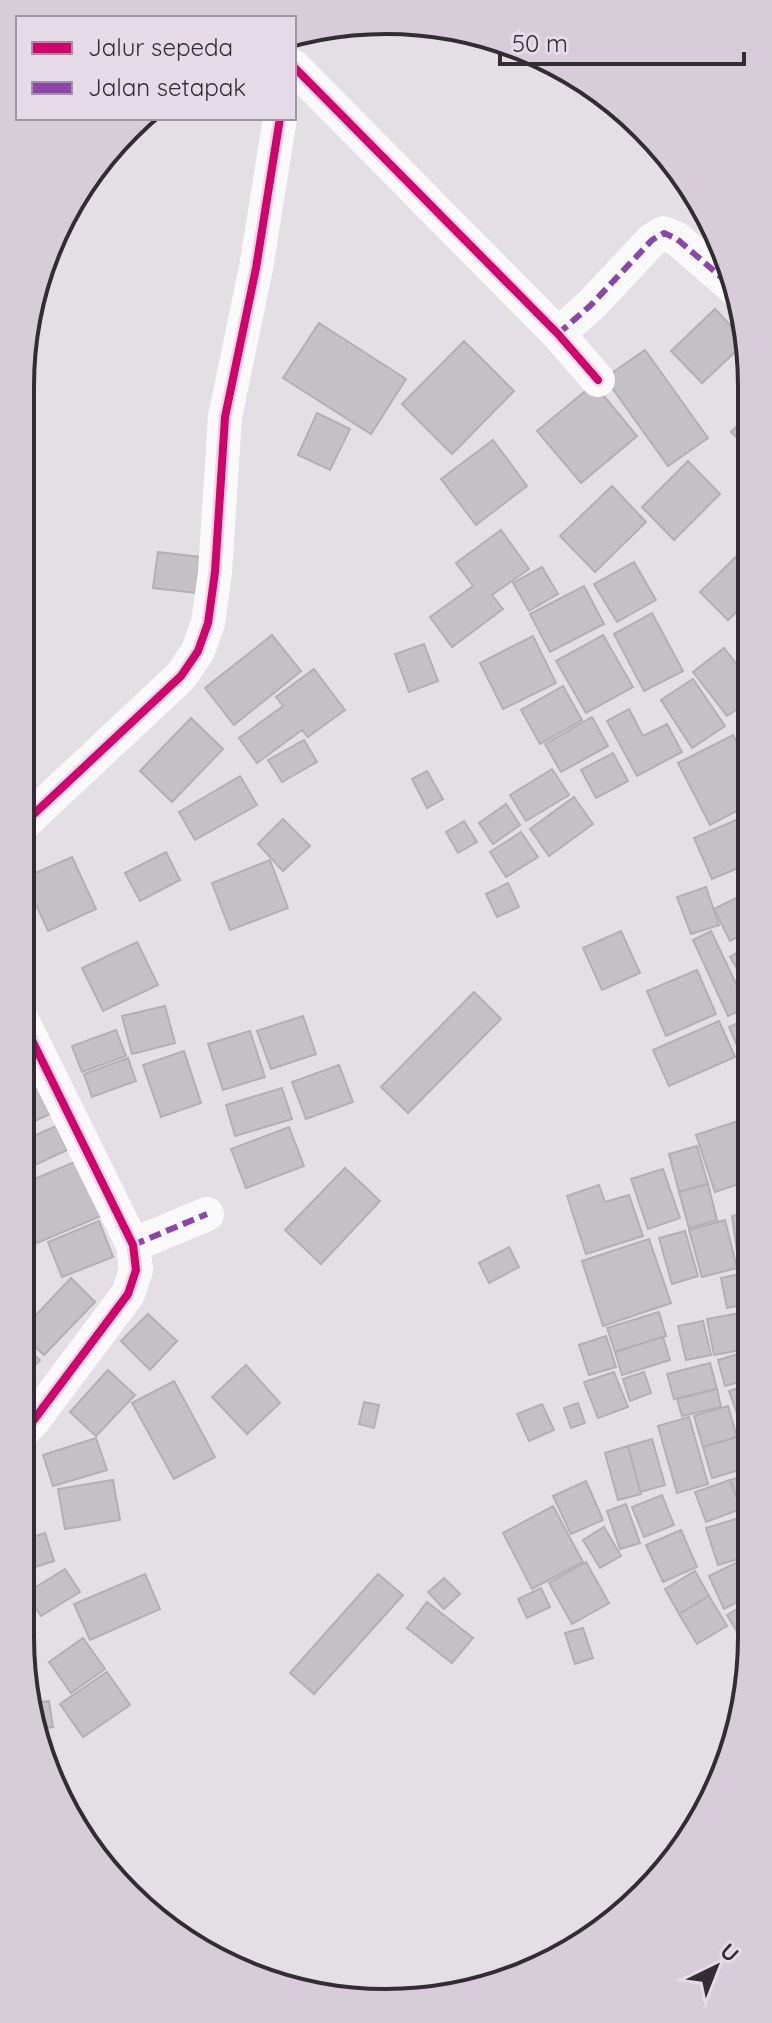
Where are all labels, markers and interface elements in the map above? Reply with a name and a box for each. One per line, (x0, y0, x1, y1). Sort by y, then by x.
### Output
legend (16, 16, 296, 120)
scale bar (500, 16, 744, 66)
text: 50 m (512, 28, 568, 58)
text: Jalur sepeda (88, 32, 233, 62)
text: Jalan setapak (88, 72, 246, 102)
north arrow (676, 1927, 756, 2007)
text: U (714, 1937, 745, 1968)

